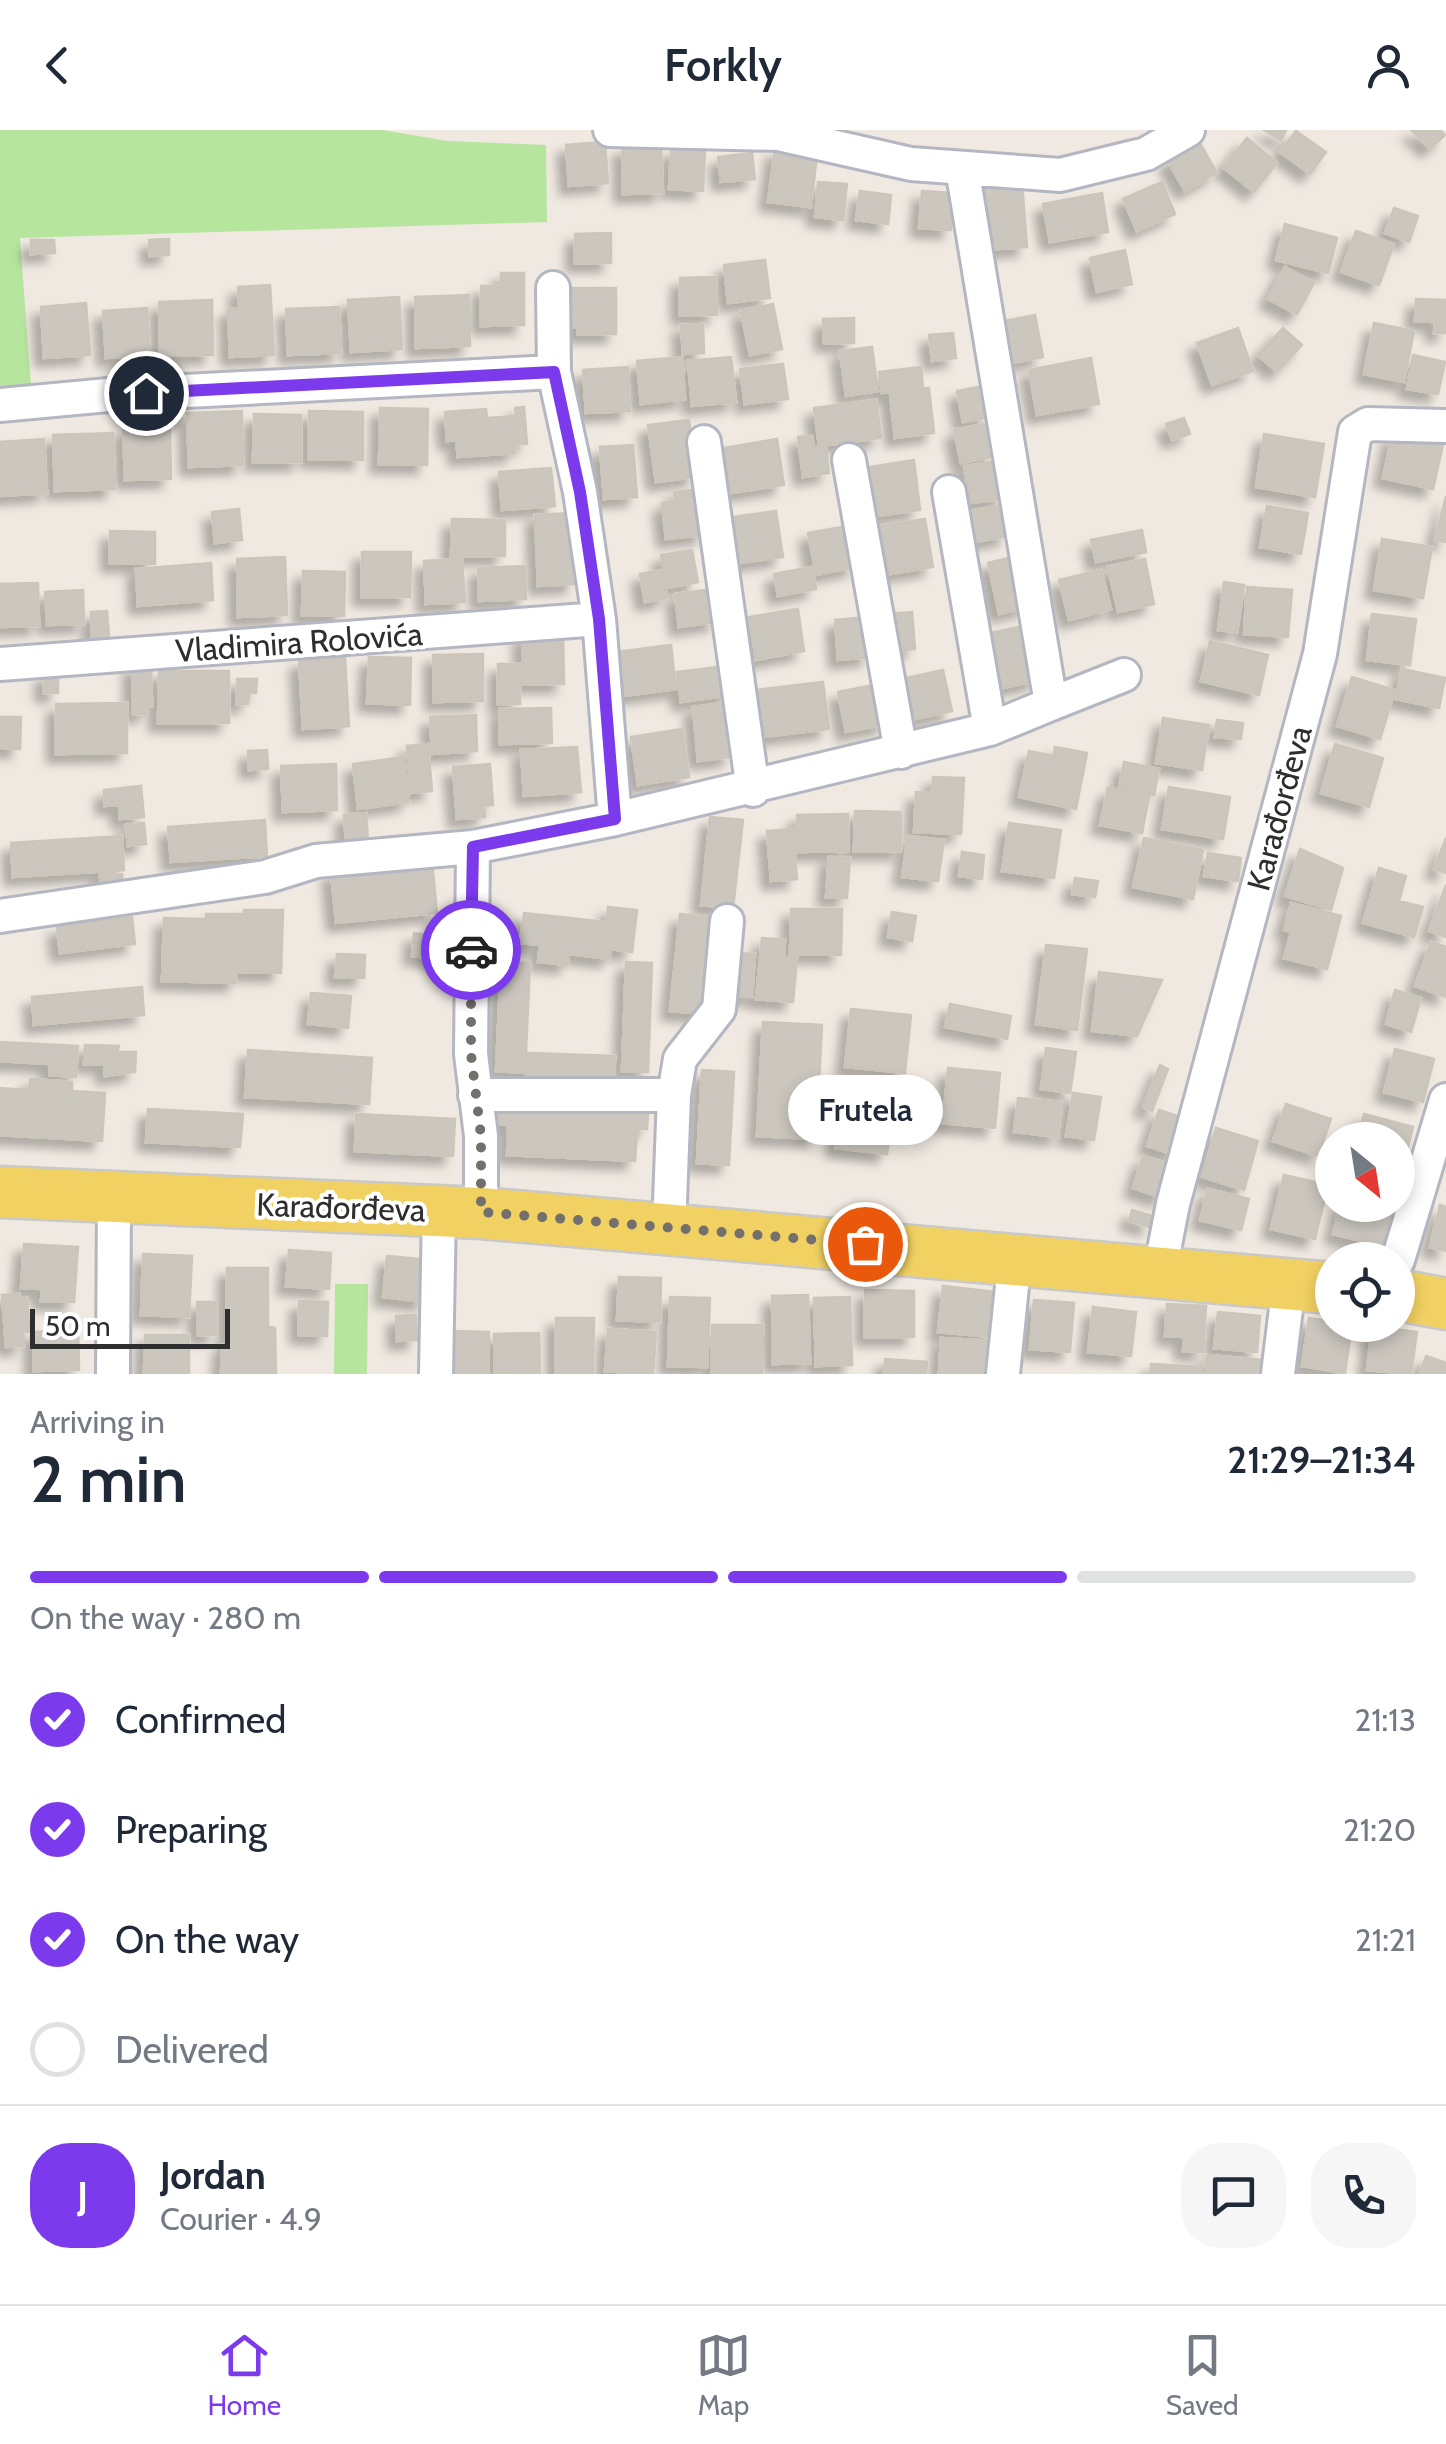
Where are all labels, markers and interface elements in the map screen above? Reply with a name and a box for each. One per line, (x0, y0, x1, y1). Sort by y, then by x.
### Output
icon: back (30, 38, 85, 93)
text: Forkly (664, 38, 782, 92)
icon: person (1361, 38, 1416, 93)
pin (104, 351, 189, 436)
icon: home (119, 366, 174, 421)
street label: Vladimira Rolovića (174, 614, 425, 670)
street label: Karađorđeva (1238, 721, 1320, 895)
courier (421, 900, 521, 1000)
icon: car (444, 923, 499, 978)
callout: Frutela (788, 1074, 942, 1144)
text: Frutela (818, 1090, 913, 1129)
north arrow (1315, 1122, 1415, 1222)
map controls (1315, 1122, 1415, 1342)
street label: Karađorđeva (256, 1185, 427, 1229)
pin (823, 1202, 908, 1287)
icon: bag (838, 1217, 893, 1272)
button: locate (1315, 1242, 1415, 1342)
scale bar (30, 1304, 230, 1348)
text: 50 m (45, 1309, 111, 1343)
text: Arriving in (30, 1402, 165, 1441)
text: 21:29–21:34 (1227, 1436, 1416, 1483)
text: 2 min (30, 1439, 187, 1518)
text: On the way · 280 m (30, 1598, 301, 1637)
icon: check (30, 1692, 85, 1747)
text: Confirmed (115, 1696, 286, 1743)
text: 21:13 (1354, 1700, 1416, 1739)
icon: check (30, 1802, 85, 1857)
text: Preparing (115, 1806, 267, 1853)
text: 21:20 (1343, 1810, 1416, 1849)
icon: check (30, 1912, 85, 1967)
text: On the way (115, 1916, 299, 1963)
text: 21:21 (1355, 1920, 1416, 1959)
text: Delivered (115, 2026, 269, 2073)
button: chat (1181, 2143, 1286, 2248)
button: phone (1311, 2143, 1416, 2248)
text: Jordan (160, 2152, 266, 2199)
text: J (77, 2172, 88, 2219)
text: Courier · 4.9 (160, 2199, 322, 2238)
tab: Home (207, 2328, 281, 2422)
tab: Map (696, 2328, 751, 2422)
tab: Saved (1166, 2328, 1239, 2422)

